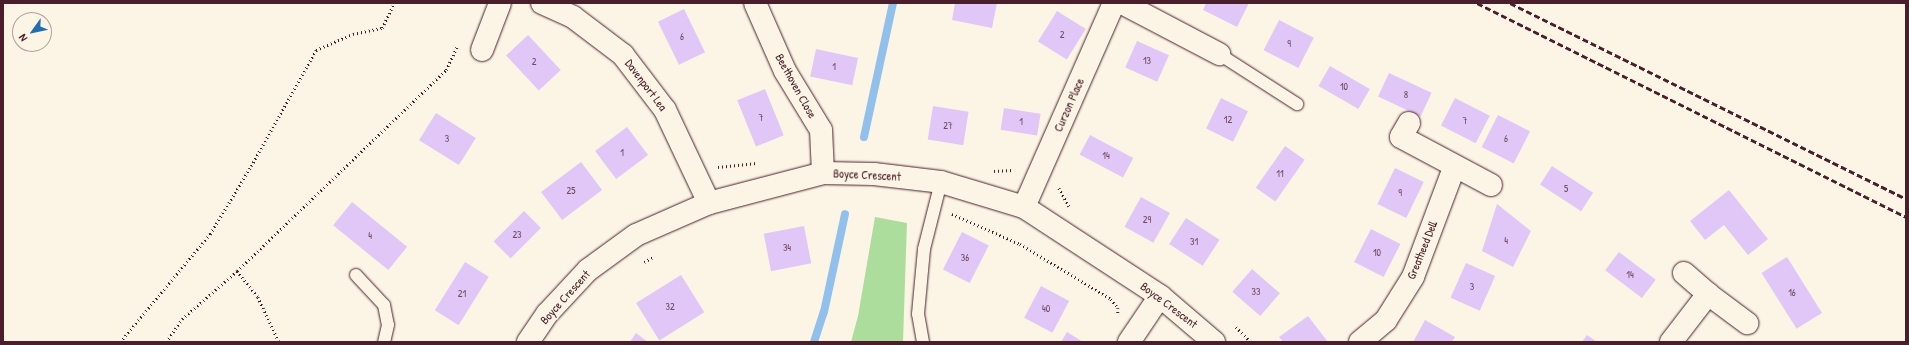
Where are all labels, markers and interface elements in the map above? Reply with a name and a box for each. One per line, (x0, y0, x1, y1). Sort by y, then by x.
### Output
north arrow (12, 12, 52, 52)
house number: 2 (1060, 29, 1064, 41)
house number: 6 (680, 31, 684, 43)
text: N (15, 32, 30, 44)
house number: 9 (1287, 38, 1291, 50)
street label: Beethoven Close (772, 51, 820, 121)
house number: 13 (1143, 55, 1151, 67)
house number: 2 (532, 56, 536, 68)
street label: Davenport Lea (622, 56, 670, 114)
house number: 1 (832, 61, 836, 73)
street label: Curzon Place (1051, 76, 1087, 134)
house number: 10 (1340, 81, 1348, 93)
house number: 8 (1404, 89, 1408, 101)
house number: 7 (759, 112, 763, 124)
house number: 12 (1224, 114, 1232, 126)
house number: 7 (1463, 115, 1467, 127)
house number: 1 (1019, 116, 1023, 128)
house number: 27 (943, 120, 953, 132)
house number: 3 (445, 133, 449, 145)
house number: 6 (1504, 133, 1508, 145)
house number: 1 (620, 147, 624, 159)
house number: 14 (1102, 150, 1110, 162)
street label: Boyce Crescent (833, 166, 901, 184)
house number: 11 (1276, 168, 1284, 180)
house number: 5 (1564, 183, 1568, 195)
house number: 25 (567, 185, 575, 197)
house number: 9 (1398, 187, 1402, 199)
house number: 29 (1143, 214, 1151, 226)
street label: Greatheed Dell (1404, 219, 1440, 281)
house number: 23 (512, 229, 522, 241)
house number: 4 (368, 230, 372, 242)
house number: 4 (1504, 235, 1508, 247)
house number: 31 (1190, 236, 1198, 248)
house number: 34 (783, 242, 791, 254)
house number: 10 (1373, 247, 1381, 259)
house number: 36 (961, 252, 969, 264)
street label: Boyce Crescent (537, 267, 593, 327)
house number: 14 (1626, 269, 1634, 281)
street label: Boyce Crescent (1138, 279, 1200, 331)
house number: 3 (1470, 281, 1474, 293)
house number: 33 (1252, 286, 1260, 298)
house number: 16 (1788, 287, 1796, 299)
house number: 21 (458, 288, 466, 300)
house number: 32 (665, 301, 675, 313)
house number: 40 (1042, 303, 1050, 315)

